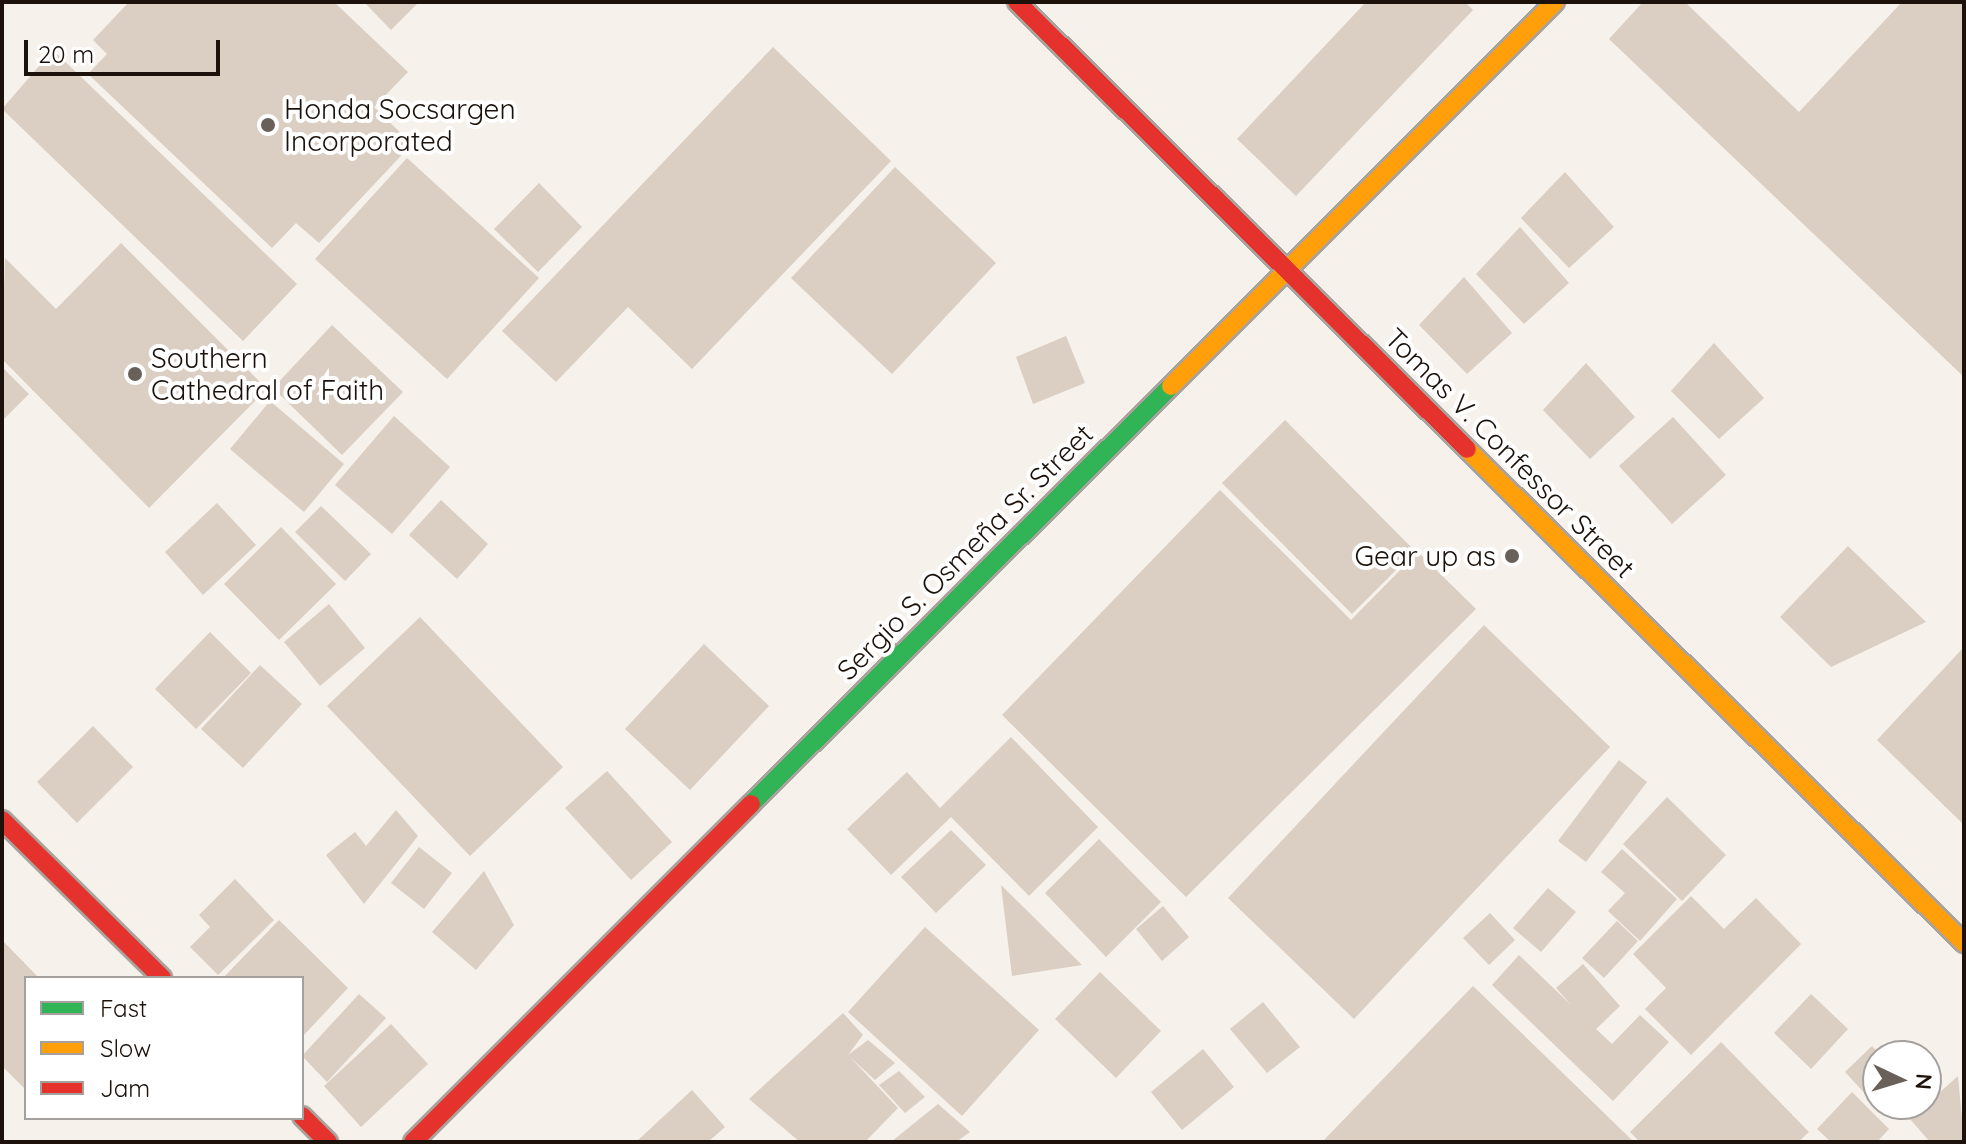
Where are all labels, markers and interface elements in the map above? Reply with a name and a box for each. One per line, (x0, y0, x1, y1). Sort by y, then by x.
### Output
scale bar (28, 24, 224, 74)
text: 20 m (38, 39, 94, 69)
place label: Honda Socsargen Incorporated (284, 92, 516, 158)
marker: Honda Socsargen Incorporated (259, 116, 277, 134)
street label: Tomas V. Confessor Street (1378, 321, 1642, 585)
place label: Southern Cathedral of Faith (151, 341, 384, 407)
marker: Southern Cathedral of Faith (126, 365, 144, 383)
street label: Sergio S. Osmeña Sr. Street (830, 417, 1100, 687)
place label: Gear up as (1355, 539, 1496, 573)
marker: Gear up as (1503, 547, 1521, 565)
legend (24, 976, 304, 1120)
text: Fast (100, 993, 147, 1023)
text: Slow (100, 1033, 151, 1063)
north arrow (1862, 1040, 1942, 1120)
text: N (1909, 1072, 1938, 1091)
text: Jam (100, 1073, 150, 1103)

